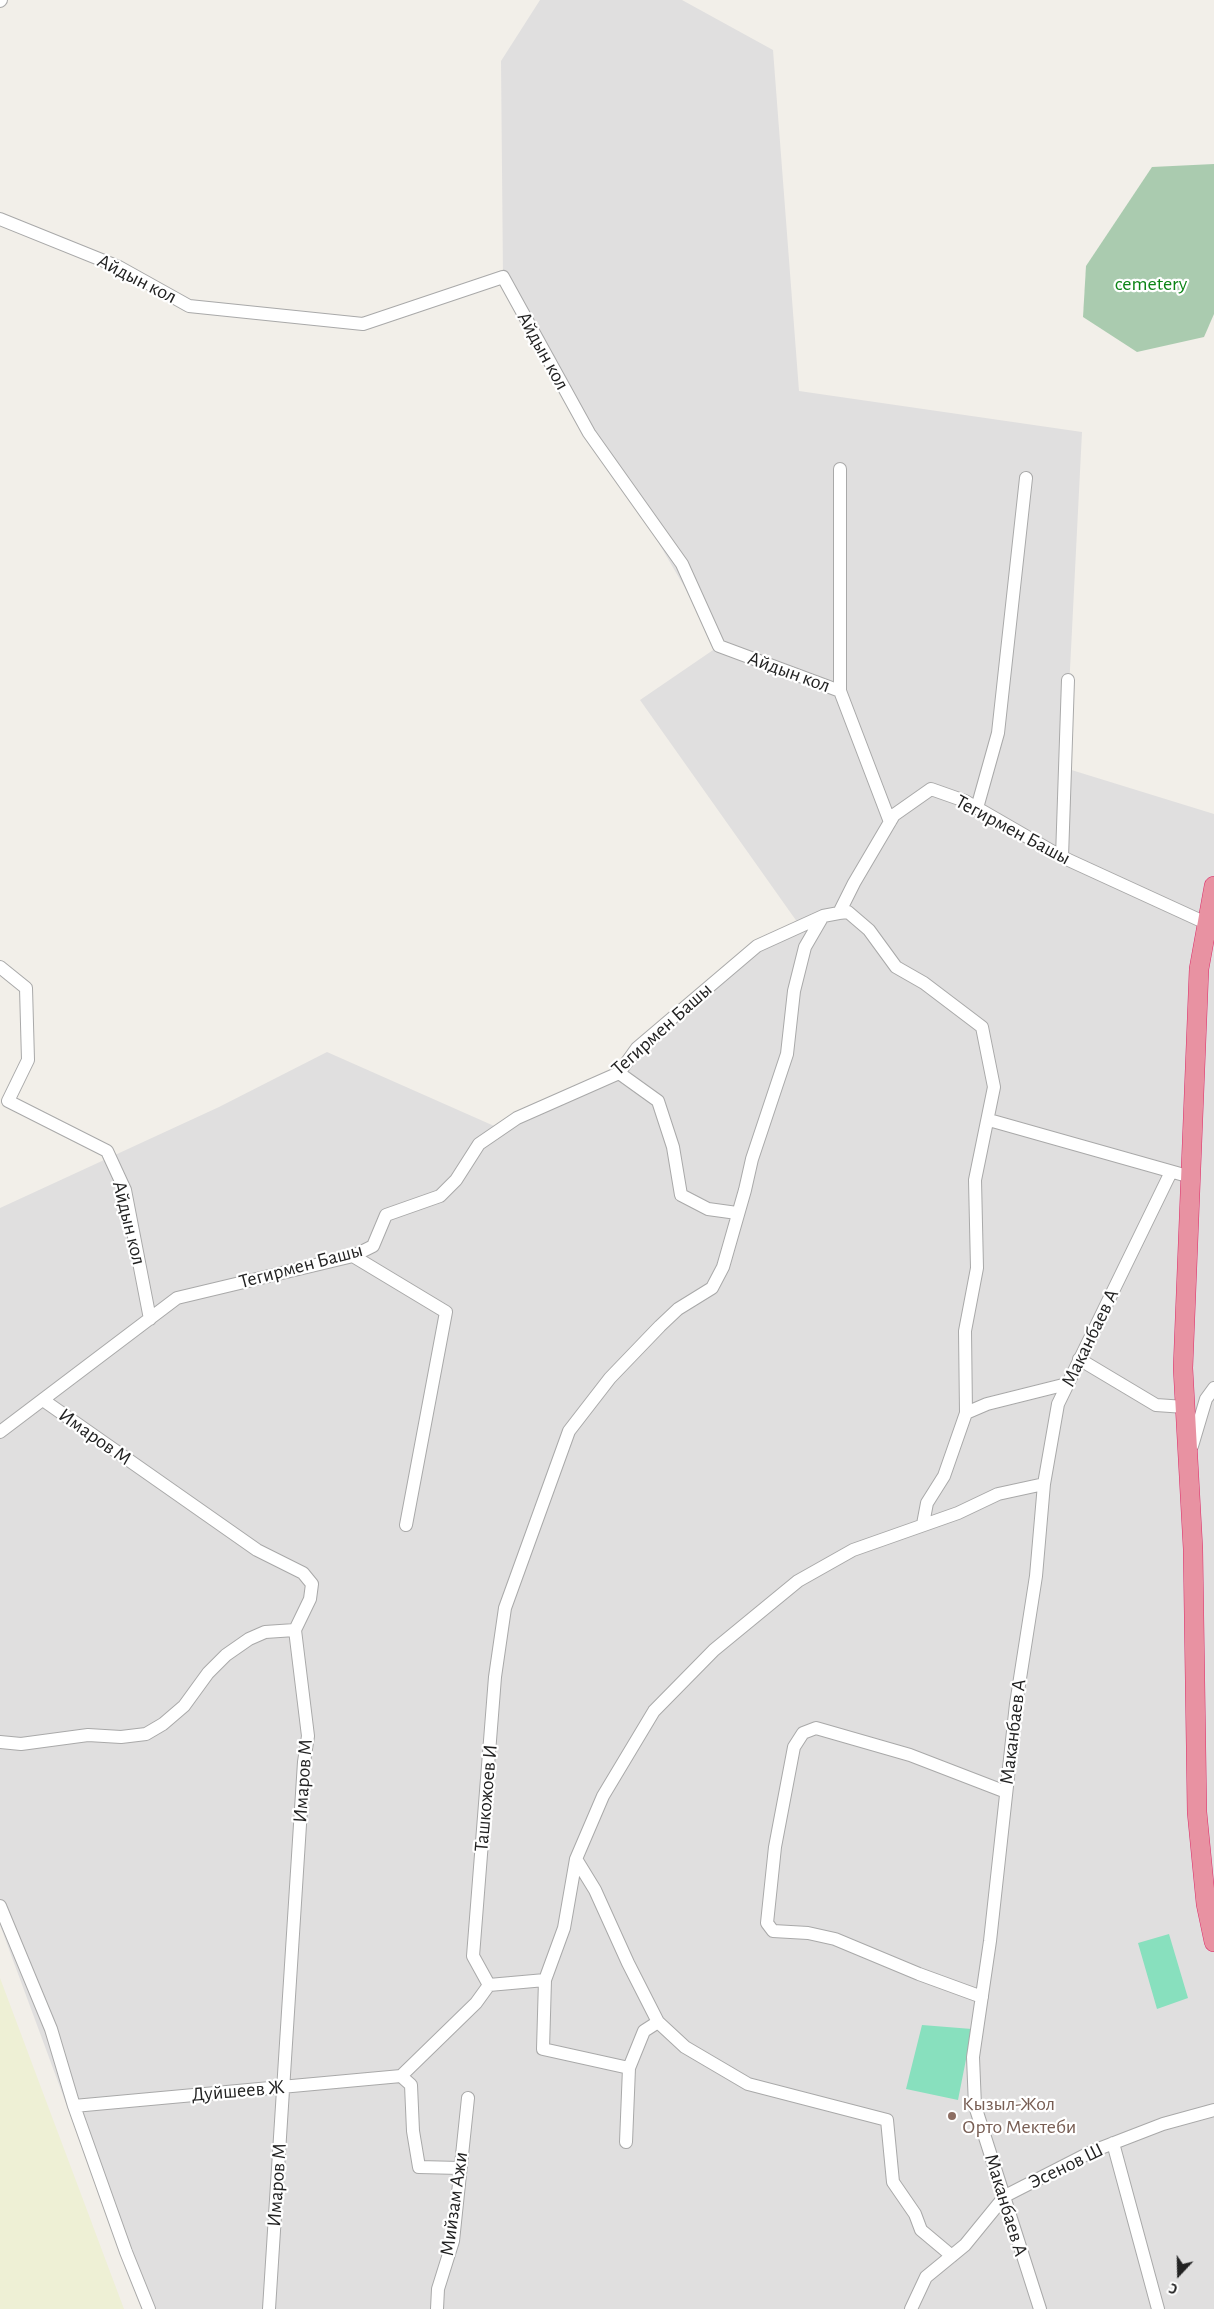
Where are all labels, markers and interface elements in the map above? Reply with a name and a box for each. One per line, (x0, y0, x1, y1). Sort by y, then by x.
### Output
street label: Айдын кол (93, 249, 181, 309)
park label: cemetery (1115, 272, 1187, 296)
street label: Айдын кол (512, 308, 574, 394)
street label: Айдын кол (745, 646, 833, 698)
street label: Тегирмен Башы (951, 790, 1075, 870)
street label: Тегирмен Башы (607, 978, 717, 1080)
street label: Айдын кол (107, 1178, 151, 1268)
street label: Тегирмен Башы (237, 1238, 365, 1294)
street label: Маканбаев А (1056, 1285, 1124, 1391)
street label: Имаров М (54, 1403, 136, 1471)
street label: Маканбаев А (995, 1678, 1031, 1786)
street label: Имаров М (288, 1738, 318, 1824)
street label: Ташкожоев И (469, 1743, 503, 1853)
street label: Дуйшеев Ж (191, 2075, 285, 2107)
place label: Кызыл-Жол Орто Мектеби (962, 2092, 1076, 2139)
marker: Кызыл-Жол Орто Мектеби (946, 2110, 958, 2122)
street label: Эсенов Ш (1025, 2138, 1107, 2194)
street label: Имаров М (262, 2142, 292, 2228)
street label: Мийзам Ажи (435, 2150, 473, 2258)
street label: Маканбаев А (979, 2151, 1033, 2259)
north arrow (1154, 2249, 1204, 2299)
text: С (1167, 2280, 1180, 2296)

